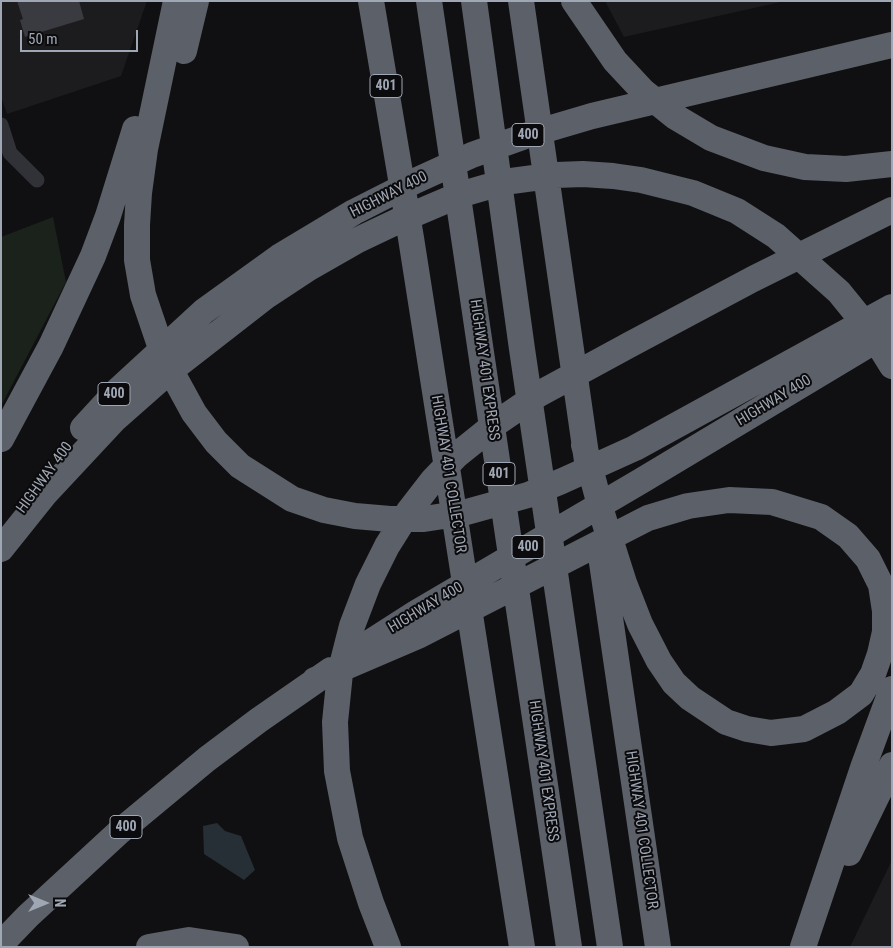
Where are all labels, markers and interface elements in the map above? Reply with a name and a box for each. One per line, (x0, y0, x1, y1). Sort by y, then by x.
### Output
scale bar (22, 20, 140, 52)
text: 50 m (28, 30, 58, 48)
road number: 401 (370, 74, 402, 98)
road number: 400 (512, 124, 544, 146)
street label: HIGHWAY 400 (348, 168, 430, 222)
street label: HIGHWAY 401 EXPRESS (465, 298, 503, 442)
street label: HIGHWAY 400 (733, 372, 815, 430)
road number: 400 (98, 382, 130, 406)
street label: HIGHWAY 401 COLLECTOR (427, 394, 469, 554)
street label: HIGHWAY 400 (13, 439, 77, 517)
road number: 401 (483, 462, 515, 486)
road number: 400 (512, 536, 544, 558)
street label: HIGHWAY 400 (385, 579, 467, 637)
street label: HIGHWAY 401 EXPRESS (524, 699, 562, 843)
street label: HIGHWAY 401 COLLECTOR (621, 750, 661, 910)
road number: 400 (110, 816, 142, 839)
north arrow (20, 878, 70, 928)
text: N (52, 899, 68, 907)

